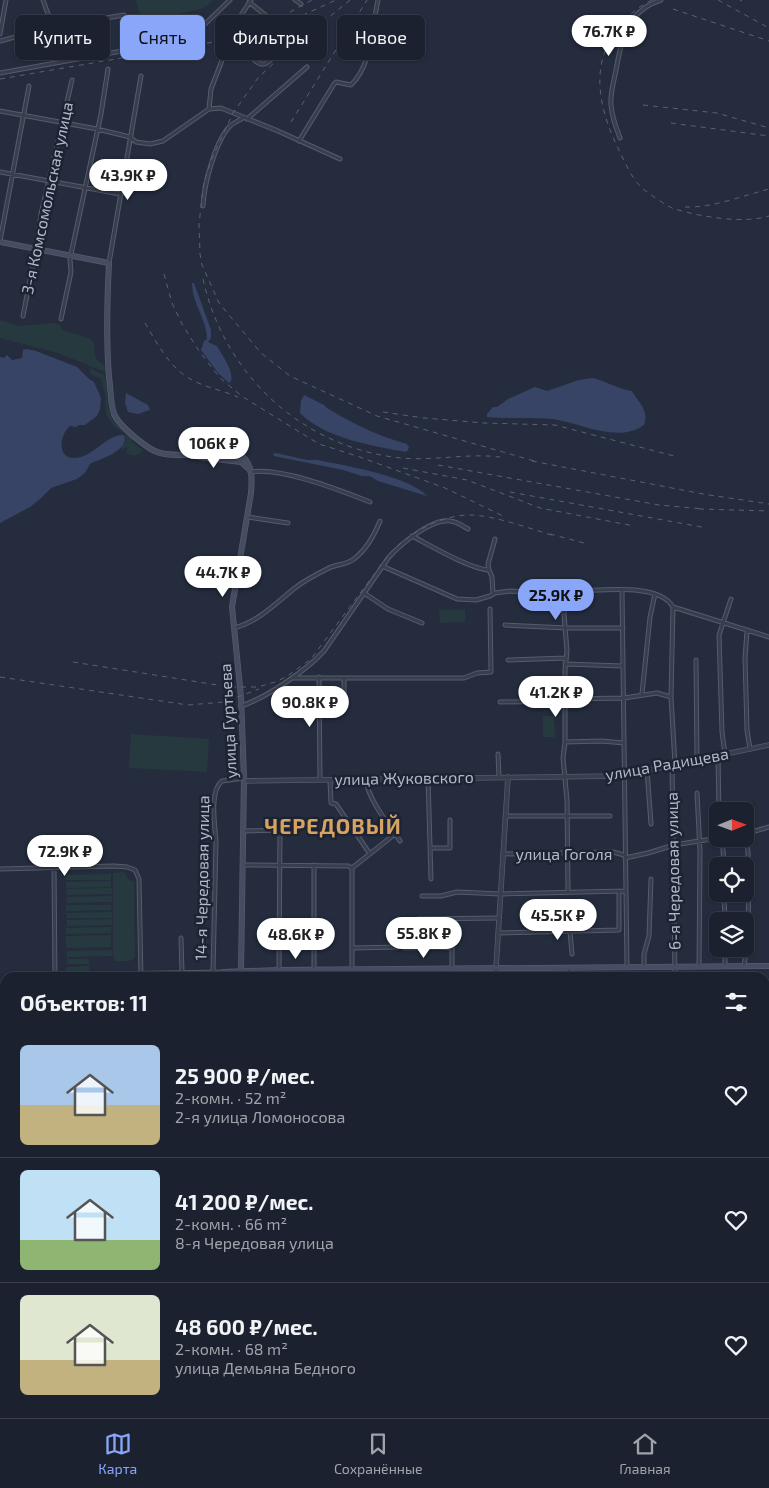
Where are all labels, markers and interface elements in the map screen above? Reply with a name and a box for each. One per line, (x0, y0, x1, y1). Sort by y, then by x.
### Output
chip: Купить (15, 15, 110, 60)
chip: Снять (120, 15, 205, 60)
chip: Фильтры (215, 15, 327, 60)
chip: Новое (337, 15, 425, 60)
pin: 76.7K ₽ (563, 15, 655, 57)
text: 76.7K ₽ (583, 21, 635, 40)
street label: 3-я Комсомольская улица (17, 100, 77, 296)
pin: 43.9K ₽ (82, 158, 174, 201)
text: 43.9K ₽ (100, 165, 156, 184)
pin: 106K ₽ (173, 426, 255, 469)
text: 106K ₽ (189, 433, 239, 452)
pin: 44.7K ₽ (177, 556, 269, 598)
text: 44.7K ₽ (195, 562, 251, 581)
pin: 25.9K ₽ (510, 578, 602, 621)
text: 25.9K ₽ (529, 585, 583, 604)
street label: улица Гуртьева (215, 663, 241, 779)
pin: 41.2K ₽ (510, 676, 602, 718)
text: 41.2K ₽ (529, 682, 583, 701)
pin: 90.8K ₽ (264, 686, 356, 728)
text: 90.8K ₽ (282, 692, 338, 711)
street label: улица Радищева (604, 743, 730, 785)
street label: улица Жуковского (334, 767, 474, 789)
street label: 6-я Чередовая улица (662, 792, 684, 950)
street label: 14-я Чередовая улица (191, 795, 213, 961)
north arrow (709, 802, 754, 848)
map controls (709, 802, 754, 957)
district label: ЧЕРЕДОВЫЙ (264, 813, 402, 838)
pin: 72.9K ₽ (19, 834, 111, 877)
text: 72.9K ₽ (38, 841, 92, 860)
street label: улица Гоголя (515, 844, 613, 864)
button: locate (709, 857, 754, 902)
pin: 45.5K ₽ (512, 898, 604, 941)
text: 45.5K ₽ (531, 905, 585, 924)
button: layers (709, 912, 754, 957)
pin: 55.8K ₽ (378, 916, 470, 959)
pin: 48.6K ₽ (250, 918, 342, 960)
text: 55.8K ₽ (397, 923, 451, 942)
text: 48.6K ₽ (268, 924, 324, 943)
icon: filters (722, 988, 750, 1016)
text: Объектов: 11 (20, 990, 148, 1015)
text: 25 900 ₽/мес. (175, 1063, 315, 1088)
icon: home (60, 1065, 120, 1125)
icon: heart (722, 1081, 750, 1109)
text: 2-комн. · 52 m² (175, 1088, 286, 1107)
text: 2-я улица Ломоносова (175, 1107, 345, 1126)
text: 41 200 ₽/мес. (175, 1189, 313, 1214)
icon: home (60, 1190, 120, 1250)
icon: heart (722, 1206, 750, 1234)
text: 2-комн. · 66 m² (175, 1214, 287, 1233)
text: 8-я Чередовая улица (175, 1233, 334, 1252)
text: 48 600 ₽/мес. (175, 1314, 318, 1339)
icon: home (60, 1315, 120, 1375)
icon: heart (722, 1331, 750, 1359)
text: 2-комн. · 68 m² (175, 1339, 288, 1358)
text: улица Демьяна Бедного (175, 1358, 356, 1377)
tab: Карта (98, 1430, 137, 1477)
tab: Сохранённые (334, 1430, 423, 1477)
tab: Главная (619, 1430, 671, 1477)

